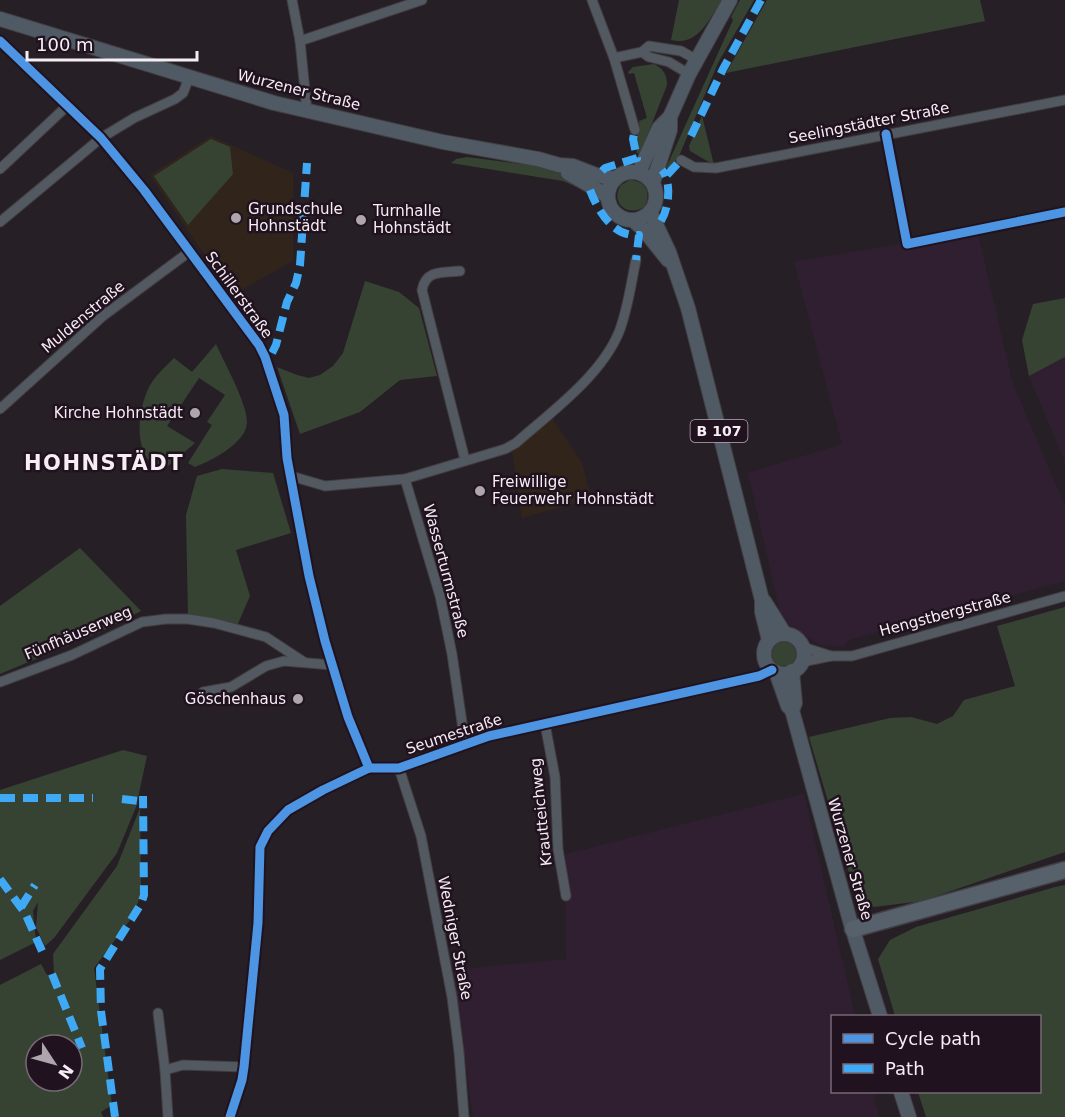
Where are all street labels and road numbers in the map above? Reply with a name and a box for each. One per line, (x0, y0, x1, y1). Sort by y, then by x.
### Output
street label: Wurzener Straße (236, 66, 362, 114)
street label: Seelingstädter Straße (787, 99, 951, 147)
street label: Schillerstraße (201, 248, 277, 342)
street label: Muldenstraße (38, 277, 128, 357)
road number: B 107 (690, 420, 748, 442)
street label: Wasserturmstraße (419, 502, 473, 640)
street label: Hengstbergstraße (877, 588, 1013, 640)
street label: Fünfhäuserweg (22, 602, 134, 664)
street label: Seumestraße (404, 710, 504, 758)
street label: Krautteichweg (526, 757, 556, 867)
street label: Wurzener Straße (824, 796, 876, 922)
street label: Wedniger Straße (434, 875, 476, 1001)

